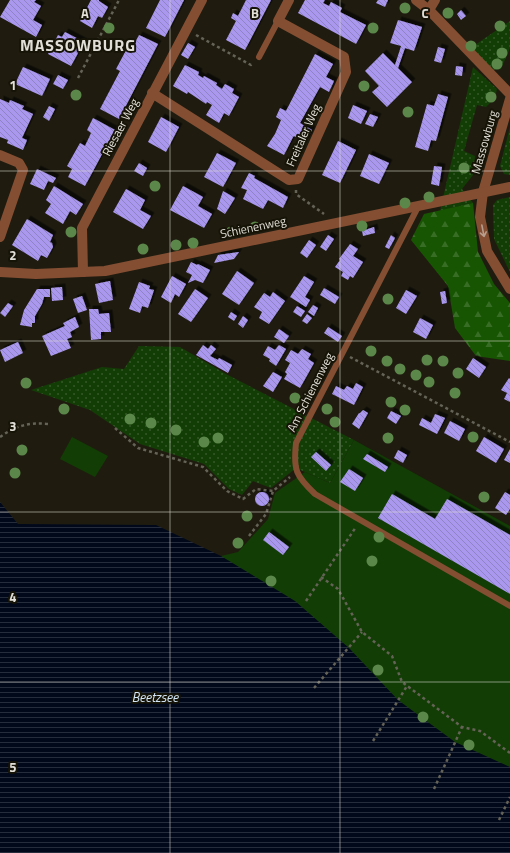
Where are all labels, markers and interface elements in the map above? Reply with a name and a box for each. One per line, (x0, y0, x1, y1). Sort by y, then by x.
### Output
text: A (81, 3, 89, 23)
text: B (251, 3, 259, 23)
text: C (421, 3, 429, 23)
district label: MASSOWBURG (20, 33, 136, 57)
text: 1 (9, 75, 17, 95)
street label: Riesaer Weg (97, 95, 143, 159)
street label: Freitaler Weg (281, 100, 325, 170)
street label: Massowburg (466, 108, 502, 176)
street label: Schienenweg (218, 211, 288, 243)
one-way arrow (479, 224, 487, 237)
text: 2 (9, 245, 17, 265)
street label: Am Schienenweg (282, 349, 338, 435)
text: 3 (9, 416, 17, 436)
text: 4 (9, 587, 17, 607)
water label: Beetzsee (132, 687, 179, 707)
text: 5 (9, 757, 17, 777)

